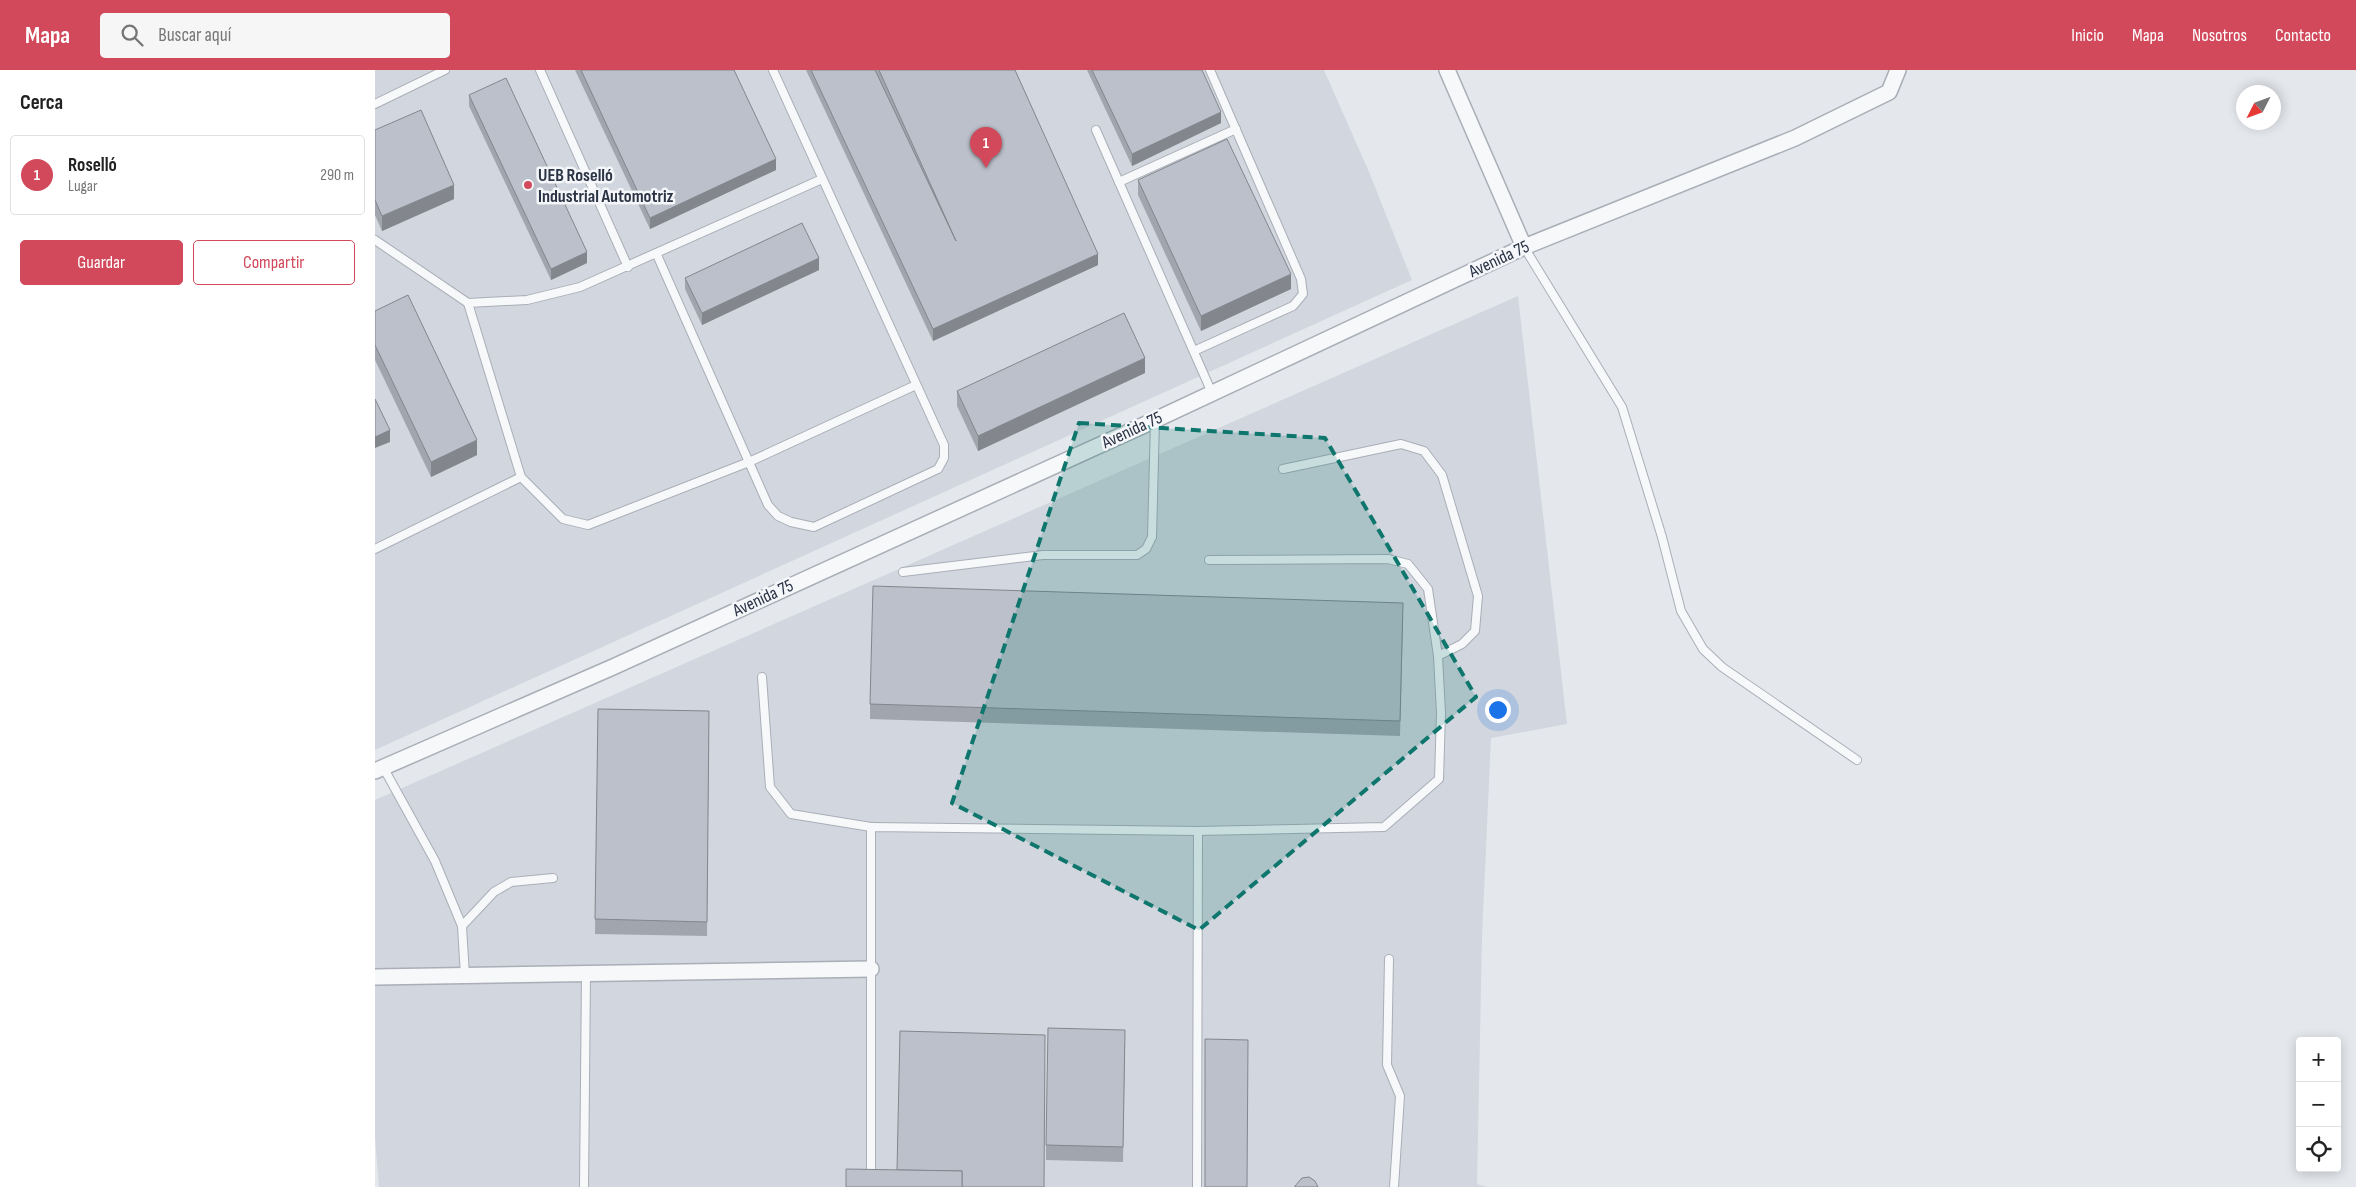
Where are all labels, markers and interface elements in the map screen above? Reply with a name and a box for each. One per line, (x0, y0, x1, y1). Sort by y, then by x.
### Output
search box (100, 13, 450, 58)
text: Mapa (25, 21, 70, 50)
icon: search (118, 21, 146, 49)
text: Buscar aquí (158, 24, 231, 47)
text: Inicio (2071, 25, 2104, 46)
text: Mapa (2132, 25, 2164, 46)
text: Nosotros (2192, 25, 2247, 46)
text: Contacto (2275, 25, 2331, 46)
north arrow (2236, 85, 2281, 130)
text: Cerca (20, 90, 63, 115)
pin: 1 (970, 127, 1002, 168)
text: Roselló (68, 154, 117, 177)
place label: UEB Roselló Industrial Automotriz (538, 165, 674, 207)
text: 1 (34, 166, 40, 185)
text: 290 m (320, 166, 354, 185)
text: Lugar (68, 177, 98, 196)
marker: UEB Roselló Industrial Automotriz (522, 179, 534, 191)
street label: Avenida 75 (1465, 236, 1533, 283)
button: Guardar (20, 240, 183, 285)
button: Compartir (193, 240, 355, 285)
street label: Avenida 75 (1098, 407, 1166, 454)
street label: Avenida 75 (729, 575, 797, 622)
your location (1485, 697, 1511, 723)
map controls (2296, 1037, 2341, 1172)
button: + (2296, 1037, 2341, 1082)
button: − (2296, 1082, 2341, 1127)
button: locate (2296, 1127, 2341, 1172)

